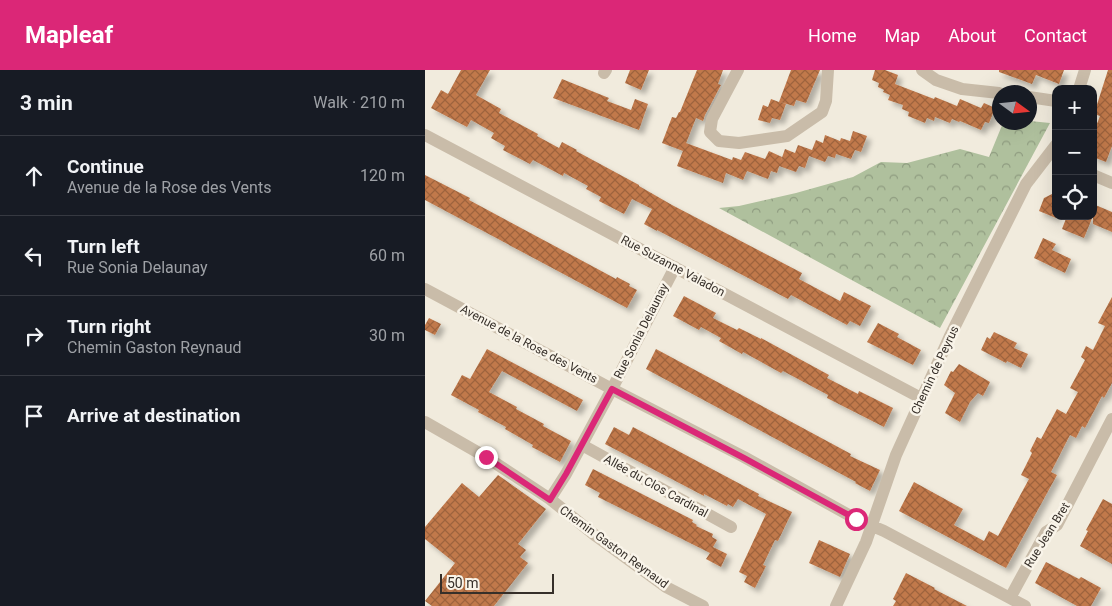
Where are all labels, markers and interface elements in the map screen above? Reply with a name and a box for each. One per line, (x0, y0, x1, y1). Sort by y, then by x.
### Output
text: Mapleaf (25, 21, 113, 49)
text: Home (808, 25, 857, 46)
text: Map (885, 25, 920, 46)
text: About (948, 25, 996, 46)
text: Contact (1024, 25, 1087, 46)
north arrow (992, 85, 1037, 130)
map controls (1052, 85, 1097, 220)
button: + (1052, 85, 1097, 130)
text: 3 min (20, 91, 73, 115)
text: Walk · 210 m (313, 93, 405, 112)
button: − (1052, 130, 1097, 175)
text: Continue (67, 155, 144, 178)
icon: ahead (20, 162, 48, 190)
text: 120 m (360, 166, 405, 185)
button: locate (1052, 175, 1097, 220)
text: Avenue de la Rose des Vents (67, 178, 271, 197)
street label: Rue Suzanne Valadon (619, 233, 727, 299)
text: Turn left (67, 235, 140, 258)
icon: left (20, 242, 48, 270)
text: 60 m (369, 246, 405, 265)
text: Rue Sonia Delaunay (67, 258, 208, 277)
street label: Rue Sonia Delaunay (611, 281, 671, 381)
street label: Avenue de la Rose des Vents (458, 302, 600, 386)
text: Turn right (67, 315, 151, 338)
icon: right (20, 322, 48, 350)
street label: Chemin de Peyrus (908, 323, 962, 417)
text: 30 m (369, 326, 405, 345)
text: Chemin Gaston Reynaud (67, 338, 242, 357)
icon: arrive (20, 402, 48, 430)
text: Arrive at destination (67, 404, 240, 427)
route end (475, 446, 498, 469)
street label: Allée du Clos Cardinal (602, 452, 710, 520)
street label: Rue Jean Bret (1021, 500, 1073, 570)
street label: Chemin Gaston Reynaud (557, 503, 671, 591)
route start (845, 508, 868, 531)
scale bar (440, 571, 554, 594)
text: 50 m (447, 575, 479, 591)

